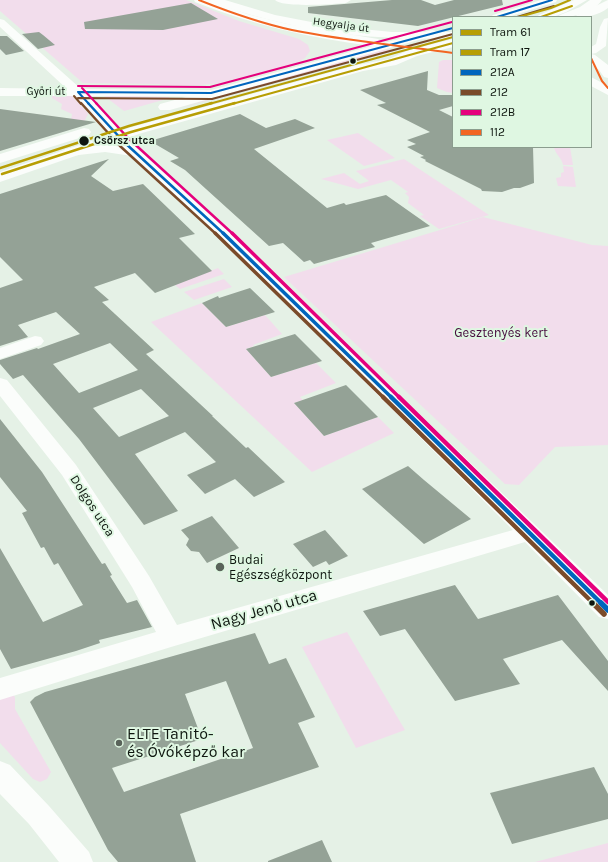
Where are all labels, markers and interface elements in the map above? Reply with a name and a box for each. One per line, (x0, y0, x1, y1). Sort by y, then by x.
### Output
street label: Hegyalja út (312, 15, 370, 35)
legend (452, 16, 592, 148)
text: Tram 61 (490, 25, 531, 39)
text: Tram 17 (490, 45, 530, 59)
unlabelled marker (348, 56, 358, 66)
text: 212A (490, 65, 515, 79)
street label: Győri út (27, 85, 65, 99)
text: 212 (490, 85, 508, 99)
text: 212B (490, 105, 515, 119)
text: 112 (490, 125, 505, 139)
marker: Csörsz utca (77, 134, 91, 148)
place label: Csörsz utca (94, 134, 155, 148)
park label: Gesztenyés kert (454, 325, 548, 341)
street label: Dolgos utca (66, 472, 118, 540)
place label: Budai Egészségközpont (229, 552, 332, 583)
marker: Budai Egészségközpont (214, 561, 226, 573)
street label: Nagy Jenő utca (209, 586, 319, 634)
unlabelled marker (587, 598, 597, 608)
place label: ELTE Tanitó- és Óvóképző kar (127, 724, 245, 762)
marker: ELTE Tanitó- és Óvóképző kar (114, 738, 124, 748)

